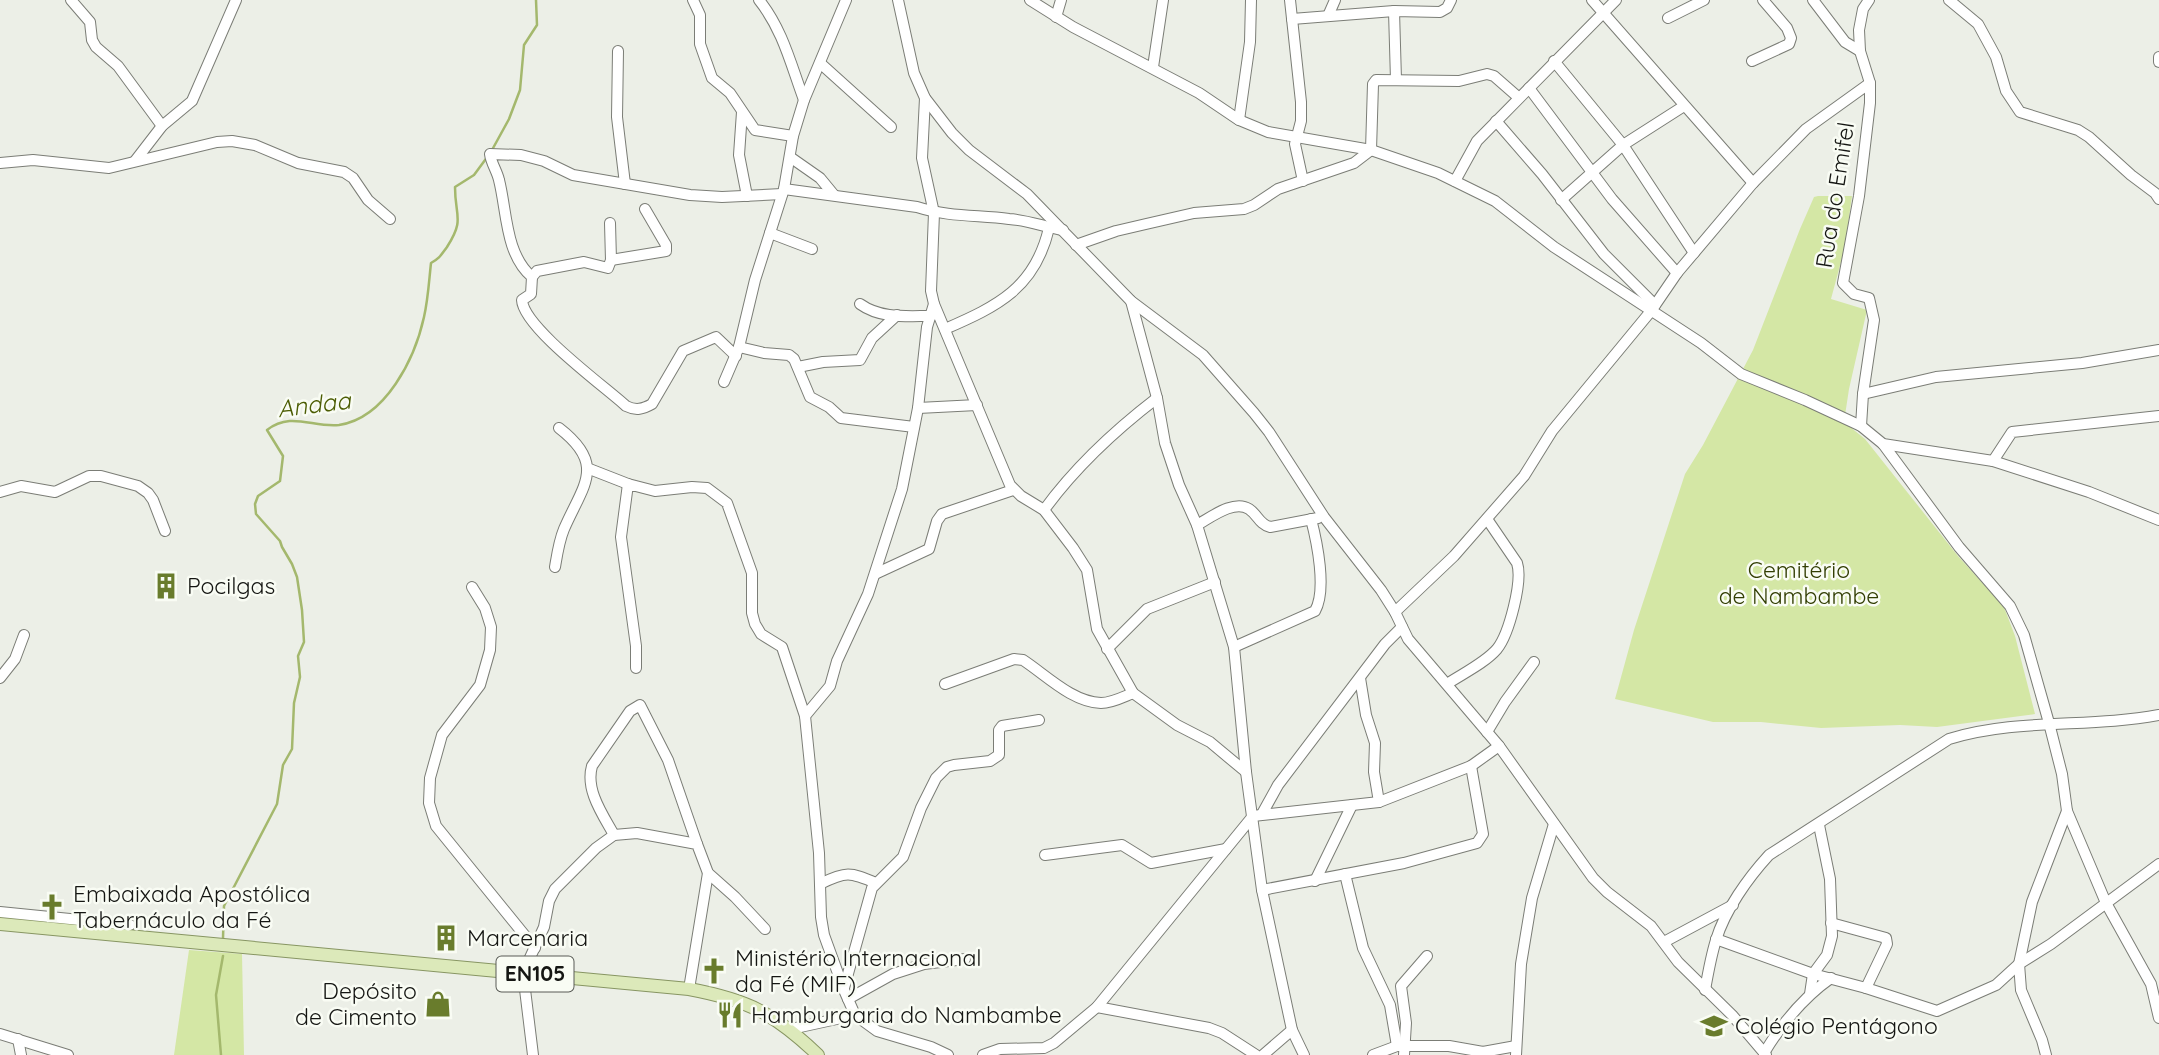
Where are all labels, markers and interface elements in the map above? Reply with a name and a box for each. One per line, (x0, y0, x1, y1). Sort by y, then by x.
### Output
street label: Rua do Emifel (1809, 120, 1860, 270)
water label: Andaa (276, 384, 354, 423)
park label: Cemitério de Nambambe (1719, 555, 1879, 610)
building icon: Pocilgas (151, 571, 181, 601)
place label: Pocilgas (187, 571, 275, 600)
place label: Embaixada Apostólica Tabernáculo da Fé (73, 879, 310, 934)
church icon: Embaixada Apostólica Tabernáculo da Fé (37, 892, 67, 922)
building icon: Marcenaria (431, 923, 461, 953)
place label: Marcenaria (467, 923, 588, 952)
place label: Ministério Internacional da Fé (MIF) (735, 943, 982, 998)
road number: EN105 (496, 956, 574, 992)
church icon: Ministério Internacional da Fé (MIF) (699, 956, 729, 986)
place label: Depósito de Cimento (295, 976, 417, 1031)
shop icon: Depósito de Cimento (423, 989, 453, 1019)
restaurant icon: Hamburgaria do Nambambe (715, 1000, 745, 1030)
place label: Hamburgaria do Nambambe (751, 1000, 1062, 1029)
school or university icon: Colégio Pentágono (1699, 1011, 1729, 1041)
place label: Colégio Pentágono (1735, 1011, 1938, 1040)

